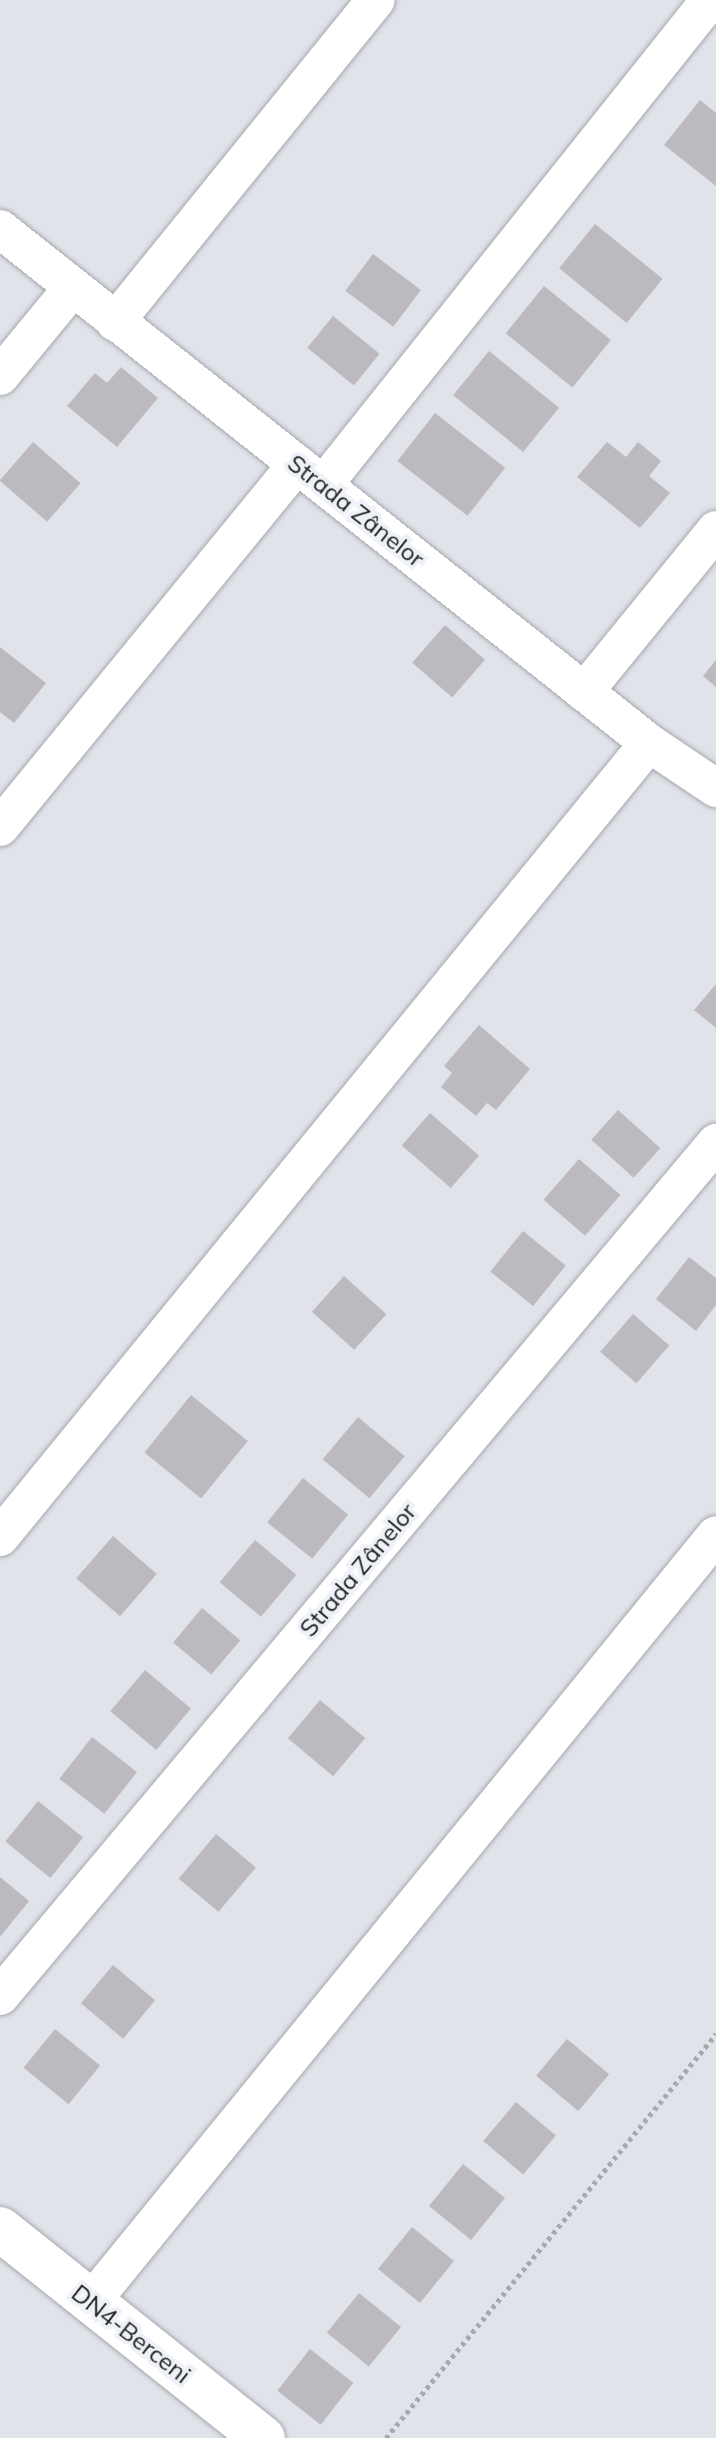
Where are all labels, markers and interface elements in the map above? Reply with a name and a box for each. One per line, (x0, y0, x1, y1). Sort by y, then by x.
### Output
street label: Strada Zânelor (282, 449, 430, 573)
street label: Strada Zânelor (294, 1497, 422, 1643)
street label: DN4-Berceni (66, 2279, 196, 2389)

